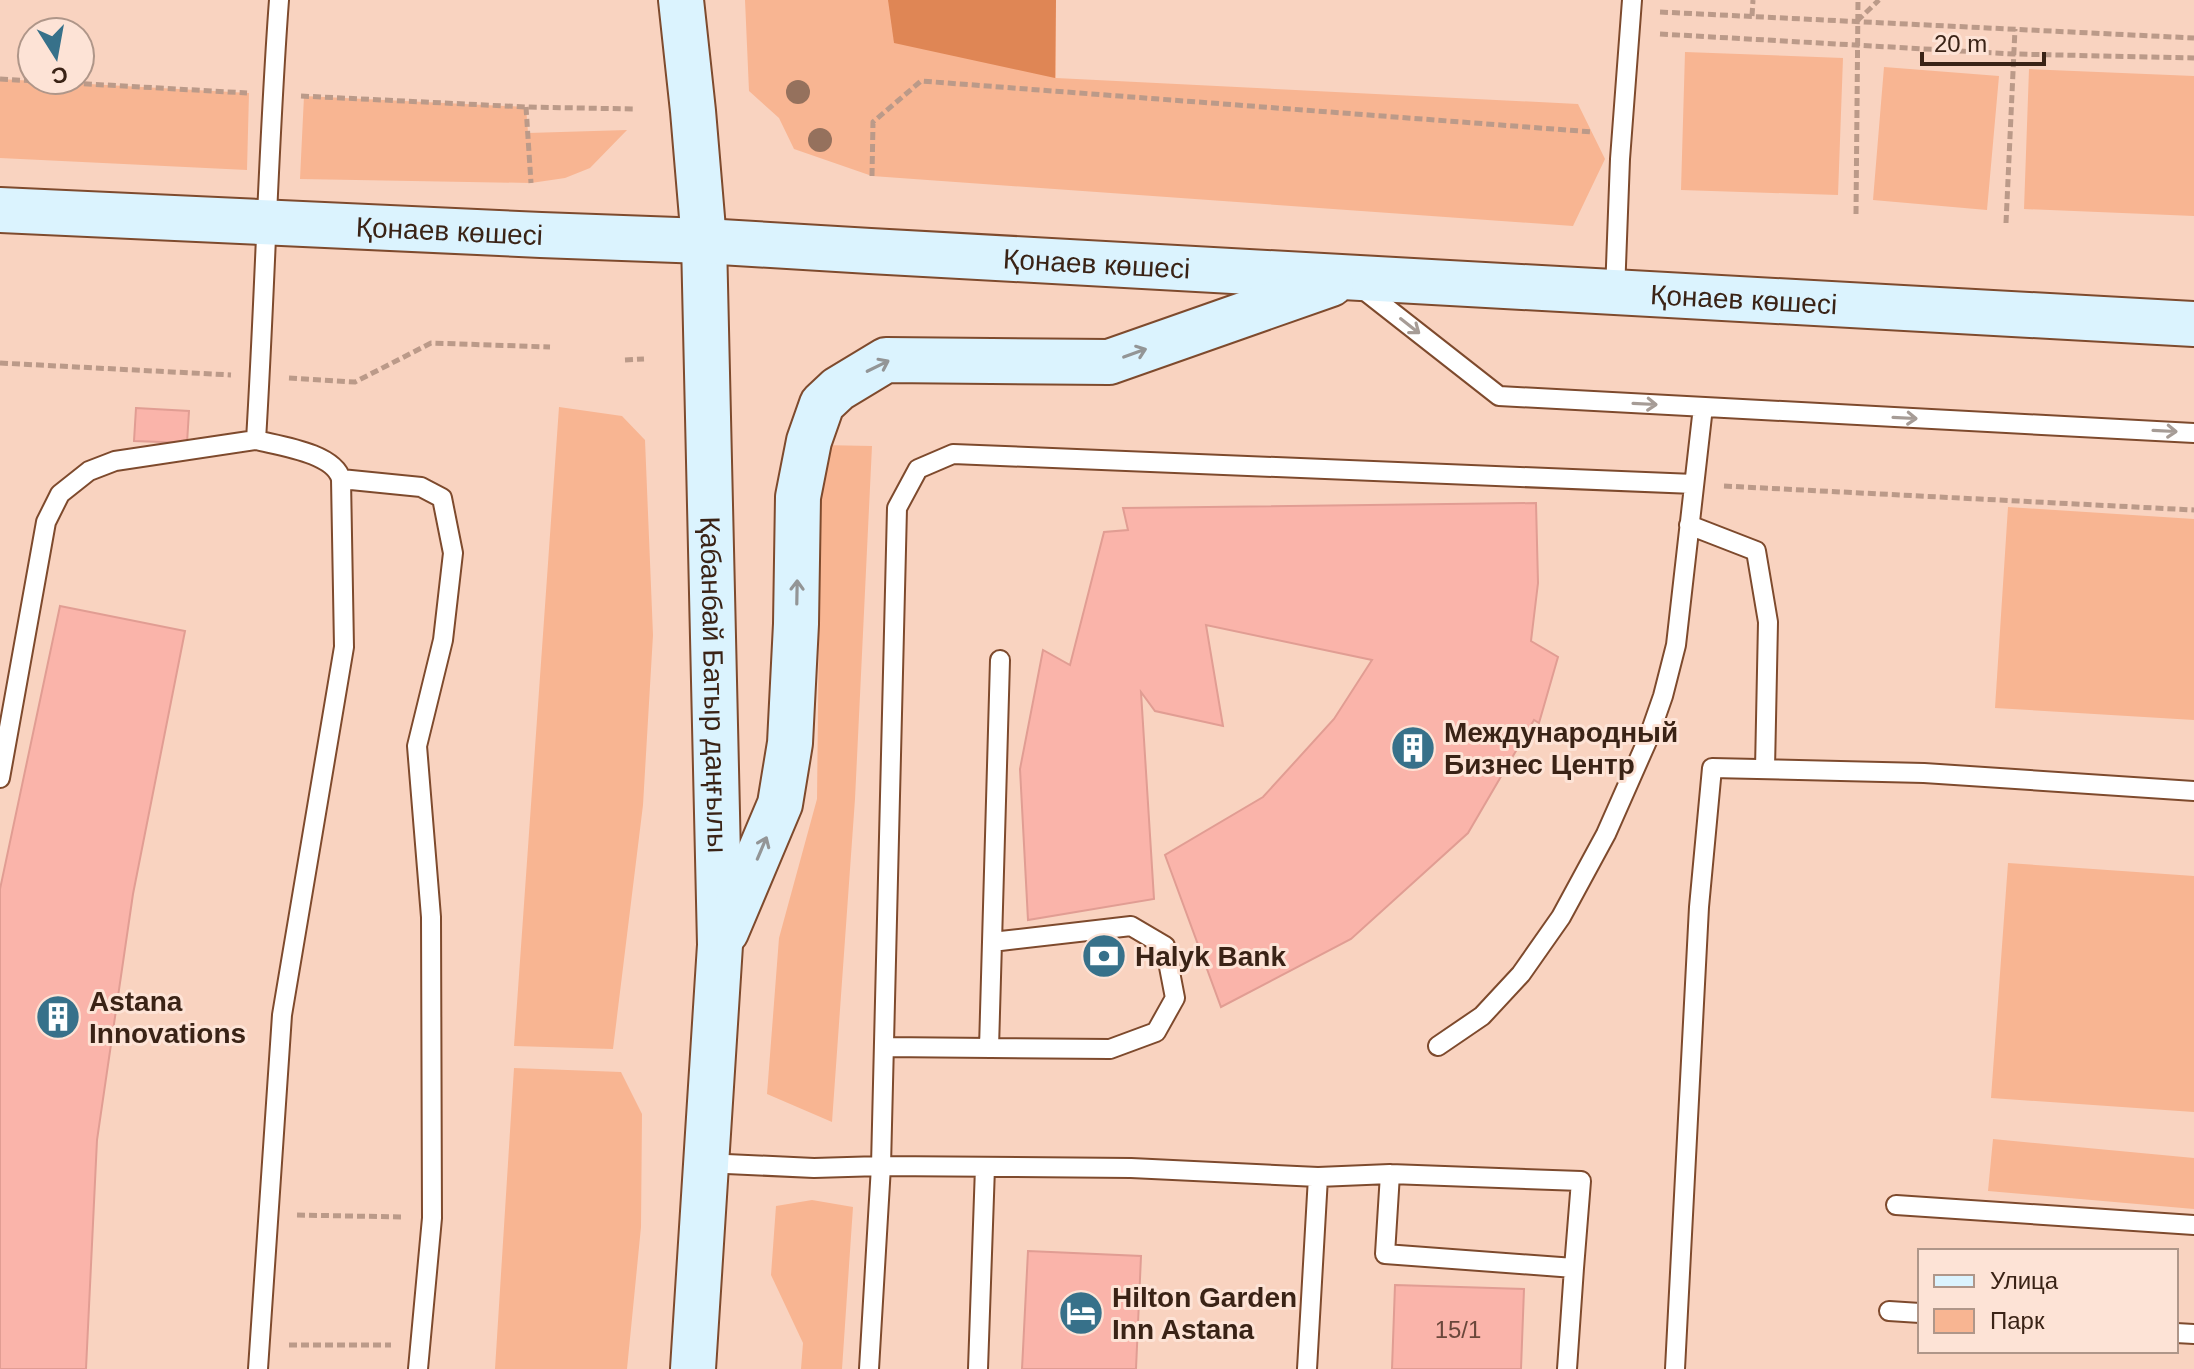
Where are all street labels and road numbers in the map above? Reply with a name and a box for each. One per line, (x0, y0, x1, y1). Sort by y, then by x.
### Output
street label: Қонаев көшесі (355, 211, 544, 251)
street label: Қонаев көшесі (1002, 243, 1191, 284)
street label: Қонаев көшесі (1649, 279, 1838, 320)
street label: Қабанбай Батыр даңғылы (695, 516, 733, 853)

